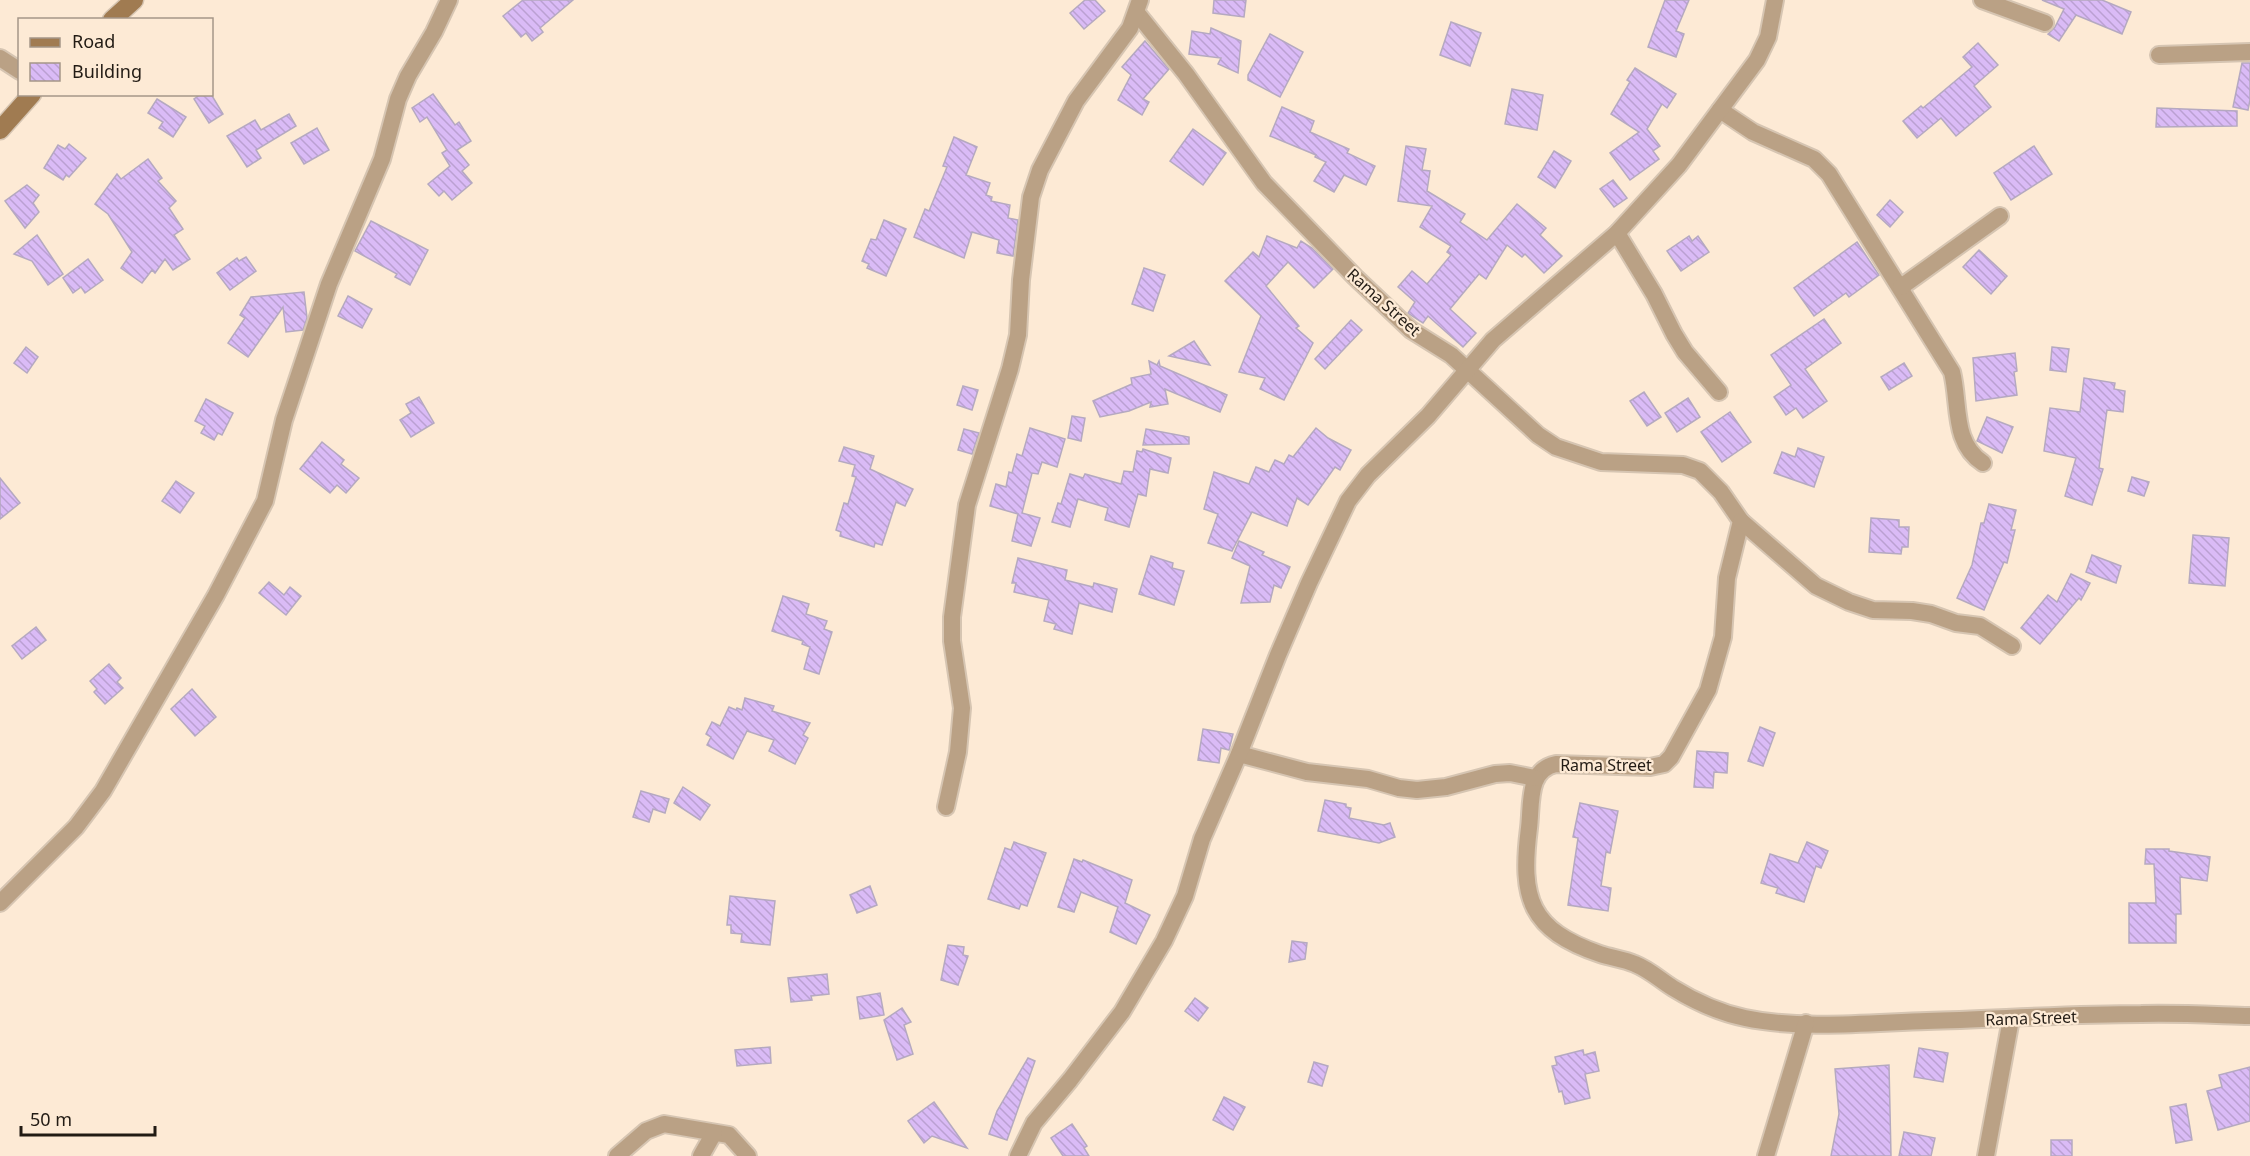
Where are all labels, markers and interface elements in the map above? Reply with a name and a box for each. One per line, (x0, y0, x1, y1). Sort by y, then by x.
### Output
legend (18, 18, 213, 96)
text: Road (72, 29, 115, 53)
text: Building (72, 59, 142, 83)
street label: Rama Street (1343, 263, 1426, 341)
street label: Rama Street (1560, 754, 1652, 776)
street label: Rama Street (1985, 1005, 2077, 1031)
scale bar (21, 1099, 154, 1137)
text: 50 m (30, 1107, 72, 1131)

